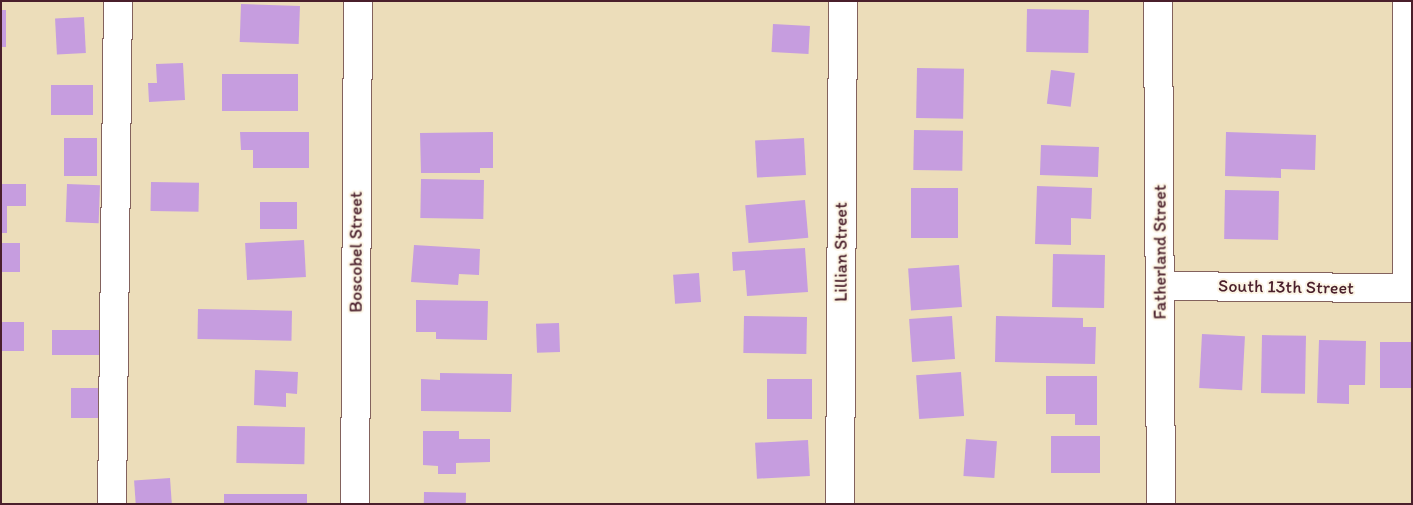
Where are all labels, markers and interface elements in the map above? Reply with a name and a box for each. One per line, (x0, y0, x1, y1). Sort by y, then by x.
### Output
street label: Fatherland Street (1149, 184, 1171, 320)
street label: Boscobel Street (345, 192, 367, 312)
street label: Lillian Street (830, 202, 852, 302)
street label: South 13th Street (1218, 275, 1354, 299)

